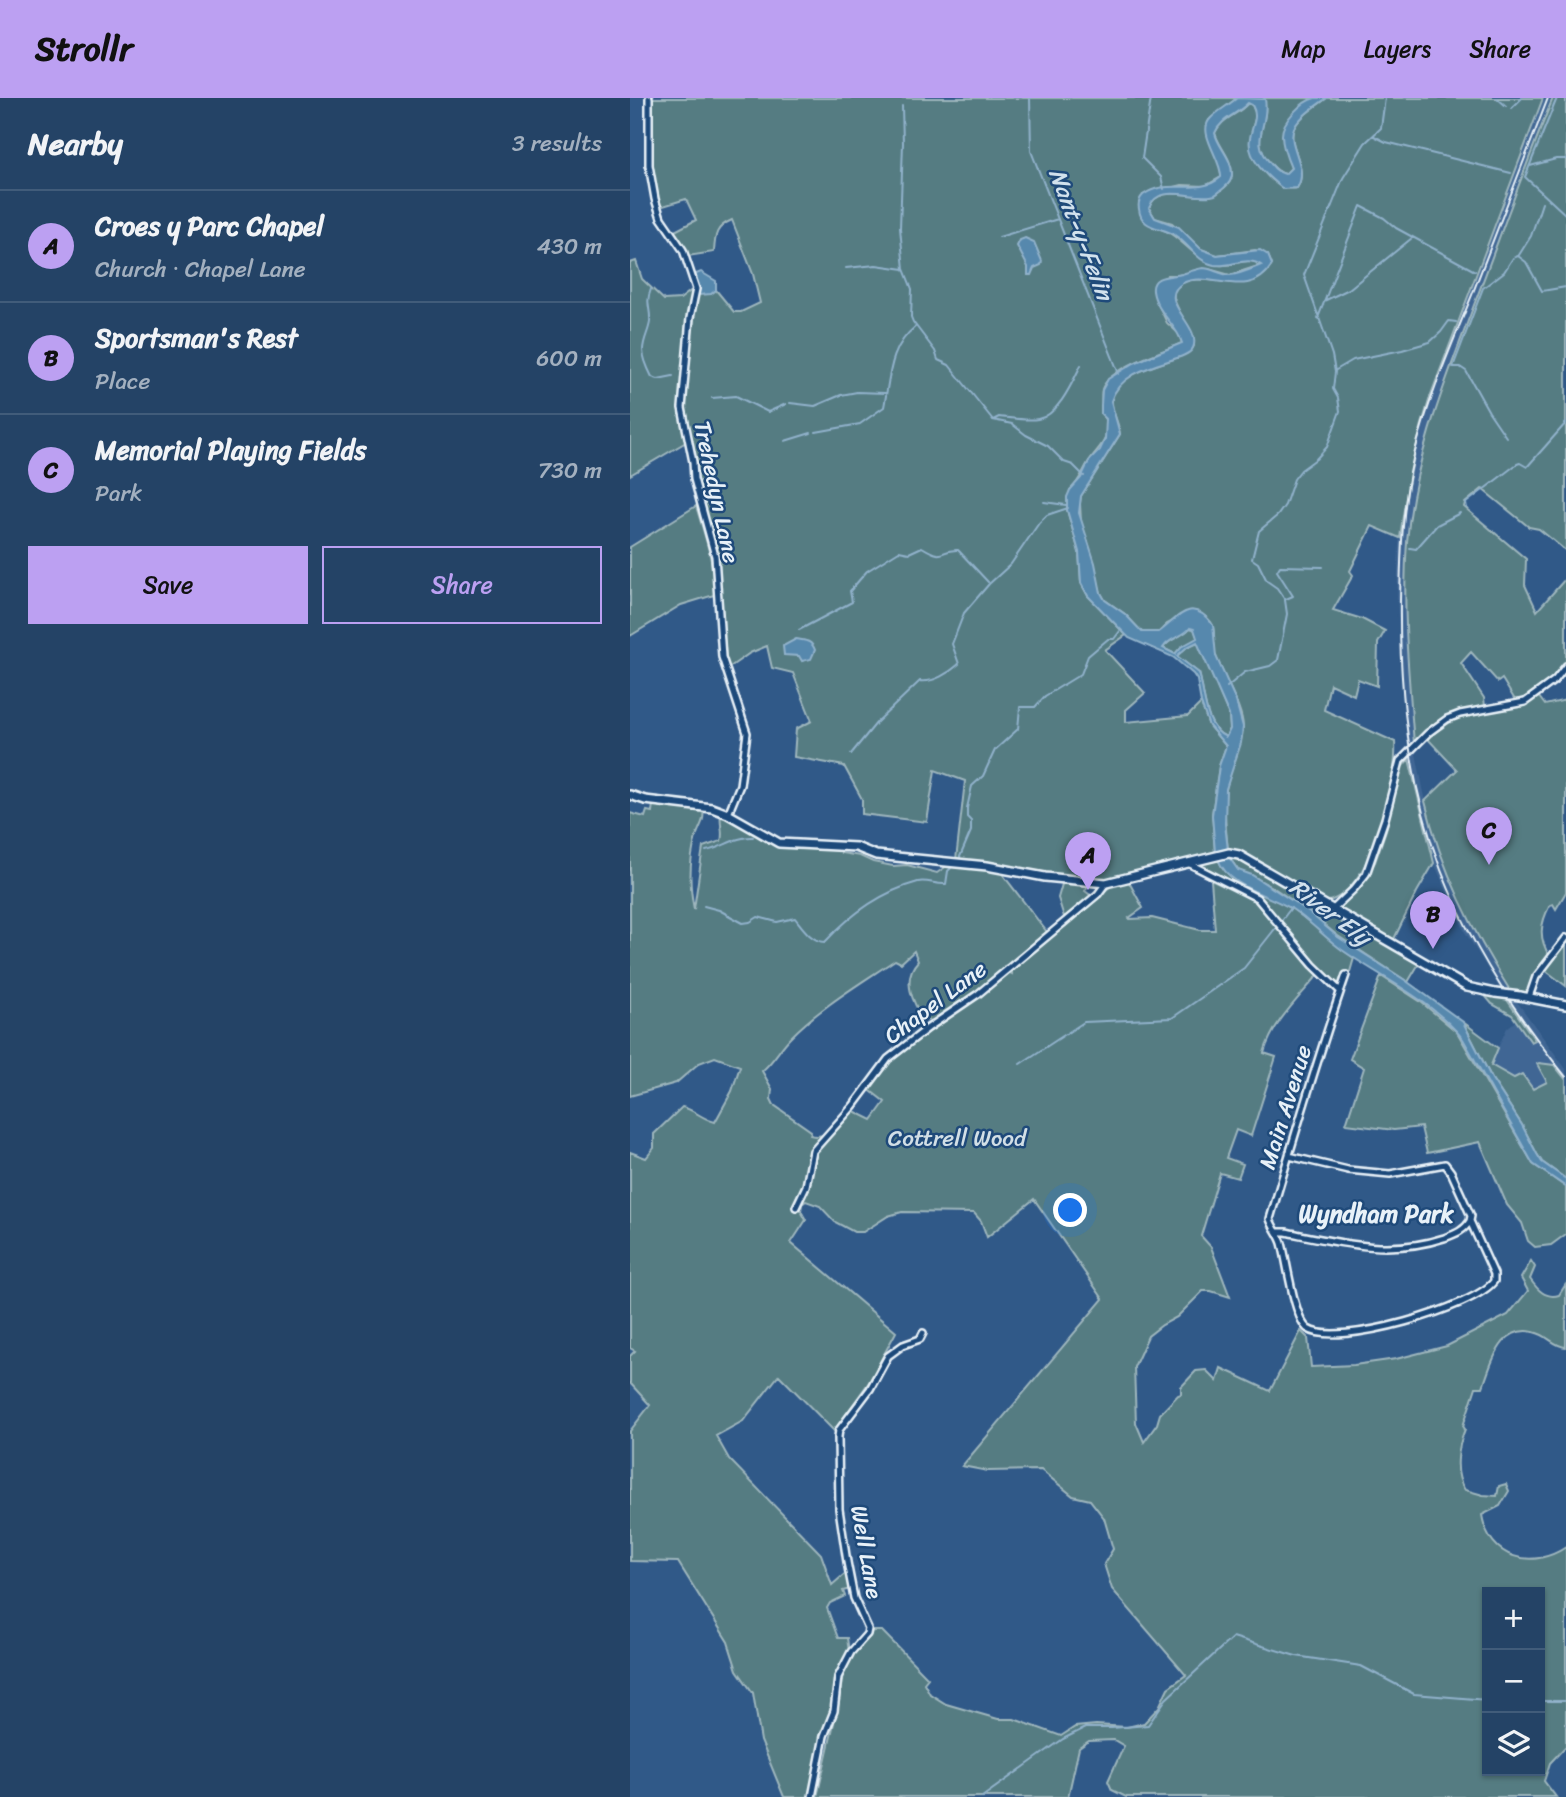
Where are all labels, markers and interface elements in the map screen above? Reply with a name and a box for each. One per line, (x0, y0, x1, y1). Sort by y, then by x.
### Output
text: Strollr (35, 20, 133, 78)
text: Map (1281, 28, 1326, 70)
text: Layers (1364, 28, 1431, 70)
text: Share (1469, 28, 1531, 70)
text: Nearby (28, 117, 123, 171)
text: 3 results (512, 123, 602, 164)
water label: Nant-y-Felin (1037, 162, 1127, 309)
text: Croes y Parc Chapel (95, 203, 324, 249)
text: A (43, 226, 59, 267)
text: 430 m (537, 226, 602, 267)
text: Church · Chapel Lane (95, 249, 306, 290)
text: Sportsman's Rest (95, 315, 298, 361)
text: B (44, 338, 58, 379)
text: 600 m (536, 338, 602, 379)
text: Place (95, 361, 150, 402)
street label: Trehedyn Lane (681, 417, 752, 567)
text: Memorial Playing Fields (95, 427, 367, 473)
text: C (44, 450, 58, 491)
text: 730 m (538, 450, 602, 491)
text: Park (95, 473, 142, 514)
button: Save (28, 546, 308, 624)
button: Share (322, 546, 602, 624)
pin: C (1466, 807, 1512, 865)
pin: A (1065, 832, 1111, 890)
water label: River Ely (1280, 867, 1383, 959)
pin: B (1410, 891, 1456, 949)
street label: Chapel Lane (875, 950, 996, 1055)
street label: Main Avenue (1247, 1040, 1324, 1175)
park label: Cottrell Wood (888, 1118, 1028, 1159)
your location (1053, 1193, 1087, 1227)
district label: Wyndham Park (1298, 1193, 1455, 1235)
street label: Well Lane (838, 1502, 895, 1602)
map controls (1482, 1587, 1545, 1776)
button: + (1482, 1587, 1545, 1650)
button: − (1482, 1650, 1545, 1713)
button: layers (1482, 1713, 1545, 1776)

